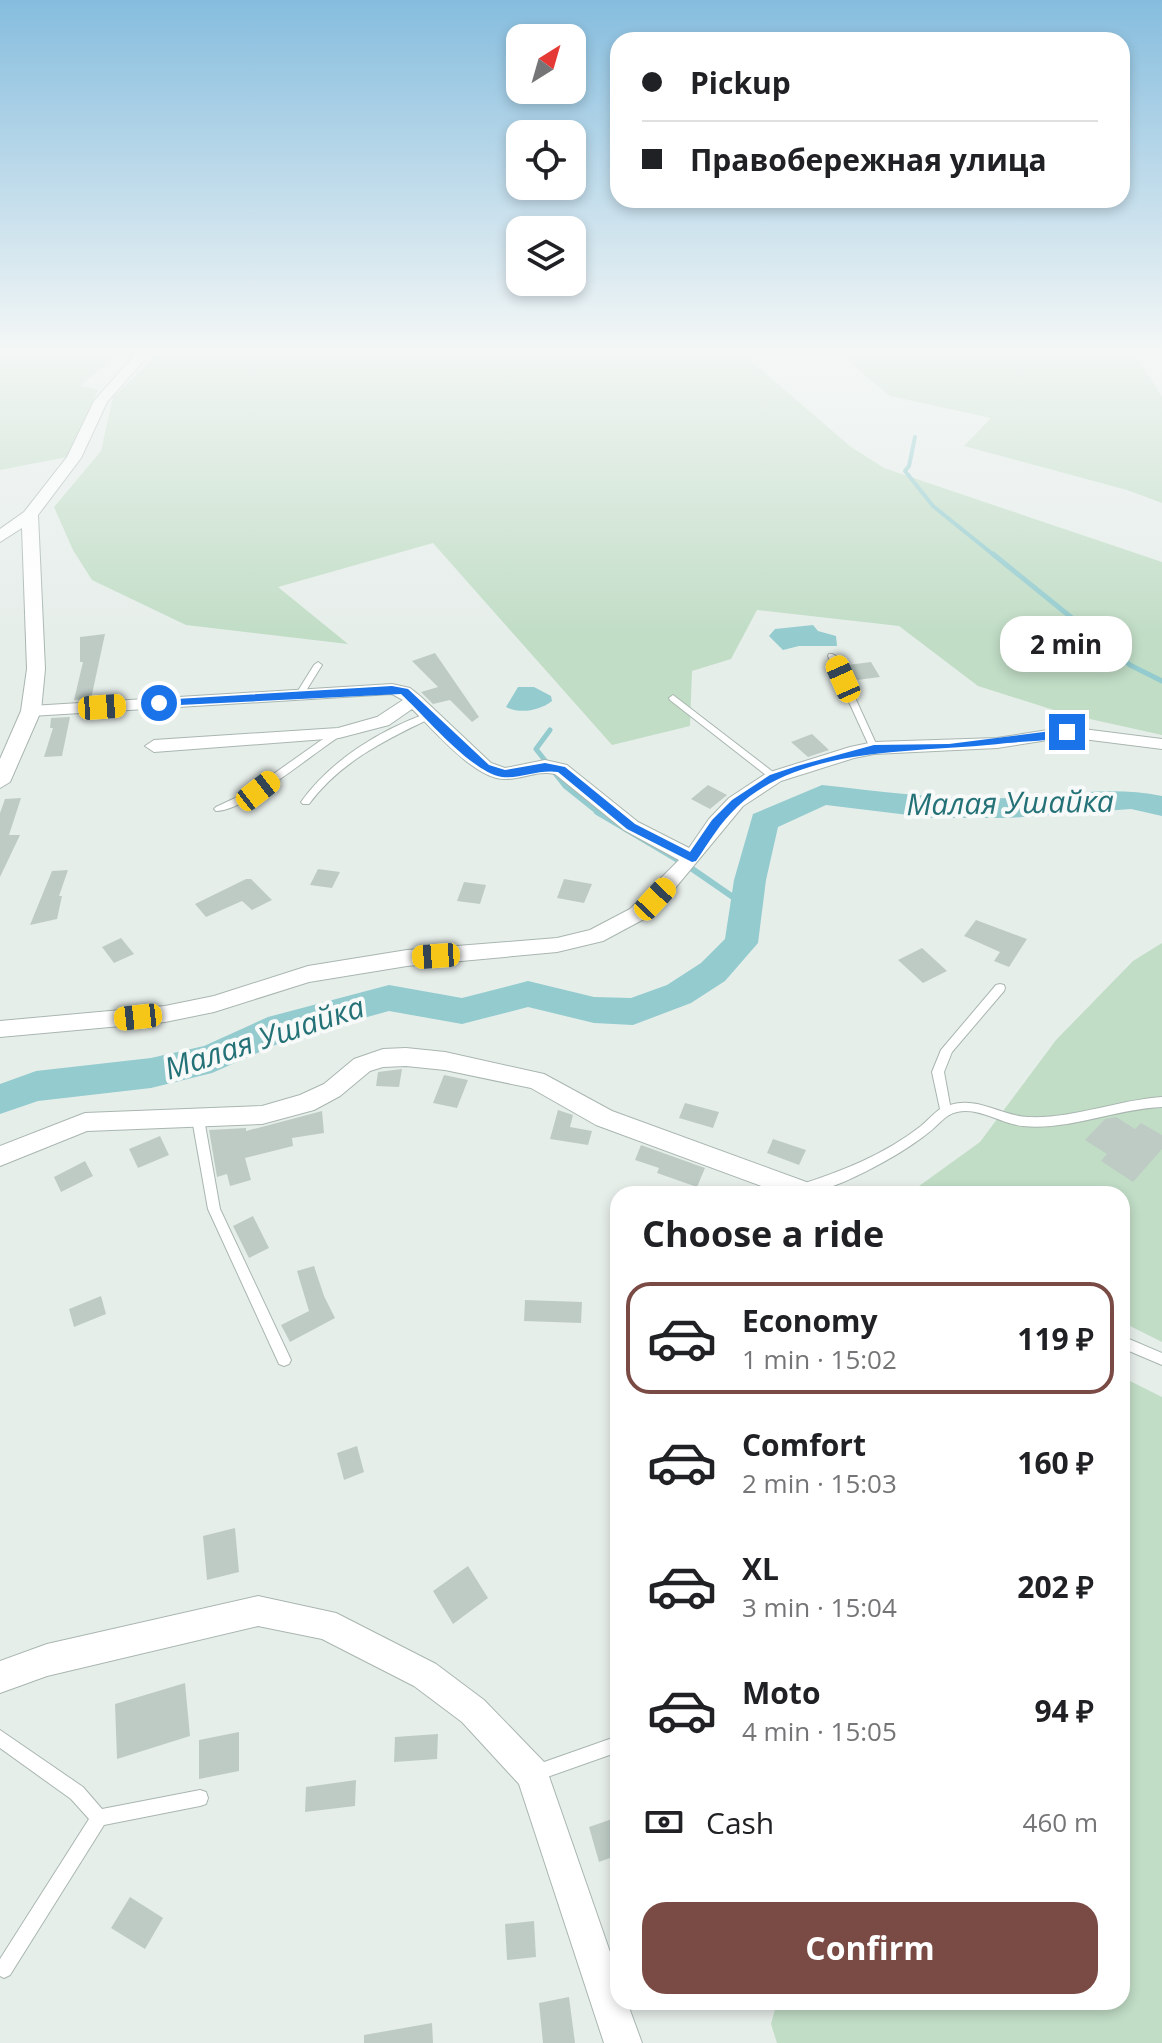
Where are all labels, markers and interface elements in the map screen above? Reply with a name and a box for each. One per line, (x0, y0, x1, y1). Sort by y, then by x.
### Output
north arrow (506, 24, 586, 104)
map controls (506, 24, 586, 296)
text: Pickup (690, 62, 791, 103)
button: locate (506, 120, 586, 200)
text: Правобережная улица (690, 139, 1047, 180)
button: layers (506, 216, 586, 296)
callout: 2 min (1001, 616, 1133, 672)
text: 2 min (1030, 626, 1102, 662)
car (822, 652, 864, 706)
route start (141, 685, 177, 721)
car (77, 693, 127, 721)
route end (1049, 714, 1085, 750)
car (232, 767, 284, 815)
water label: Малая Ушайка (906, 780, 1114, 824)
car (630, 873, 680, 925)
car (411, 942, 461, 970)
water label: Малая Ушайка (159, 985, 369, 1089)
car (113, 1003, 163, 1031)
text: Choose a ride (642, 1209, 884, 1258)
text: Economy (742, 1300, 878, 1341)
icon: car (646, 1302, 718, 1374)
text: 119 ₽ (1017, 1318, 1094, 1359)
text: 1 min · 15:02 (742, 1341, 897, 1377)
text: Comfort (742, 1424, 866, 1465)
icon: car (646, 1426, 718, 1498)
text: 160 ₽ (1017, 1442, 1094, 1483)
text: 2 min · 15:03 (742, 1465, 897, 1501)
text: XL (742, 1548, 779, 1589)
icon: car (646, 1550, 718, 1622)
text: 202 ₽ (1017, 1566, 1094, 1607)
text: 3 min · 15:04 (742, 1589, 897, 1625)
text: Moto (742, 1672, 820, 1713)
icon: car (646, 1674, 718, 1746)
text: 94 ₽ (1034, 1690, 1094, 1731)
text: 4 min · 15:05 (742, 1713, 897, 1749)
icon: cash (642, 1800, 686, 1844)
text: Cash (706, 1802, 774, 1843)
text: 460 m (1023, 1804, 1098, 1840)
button: Confirm (642, 1902, 1098, 1994)

